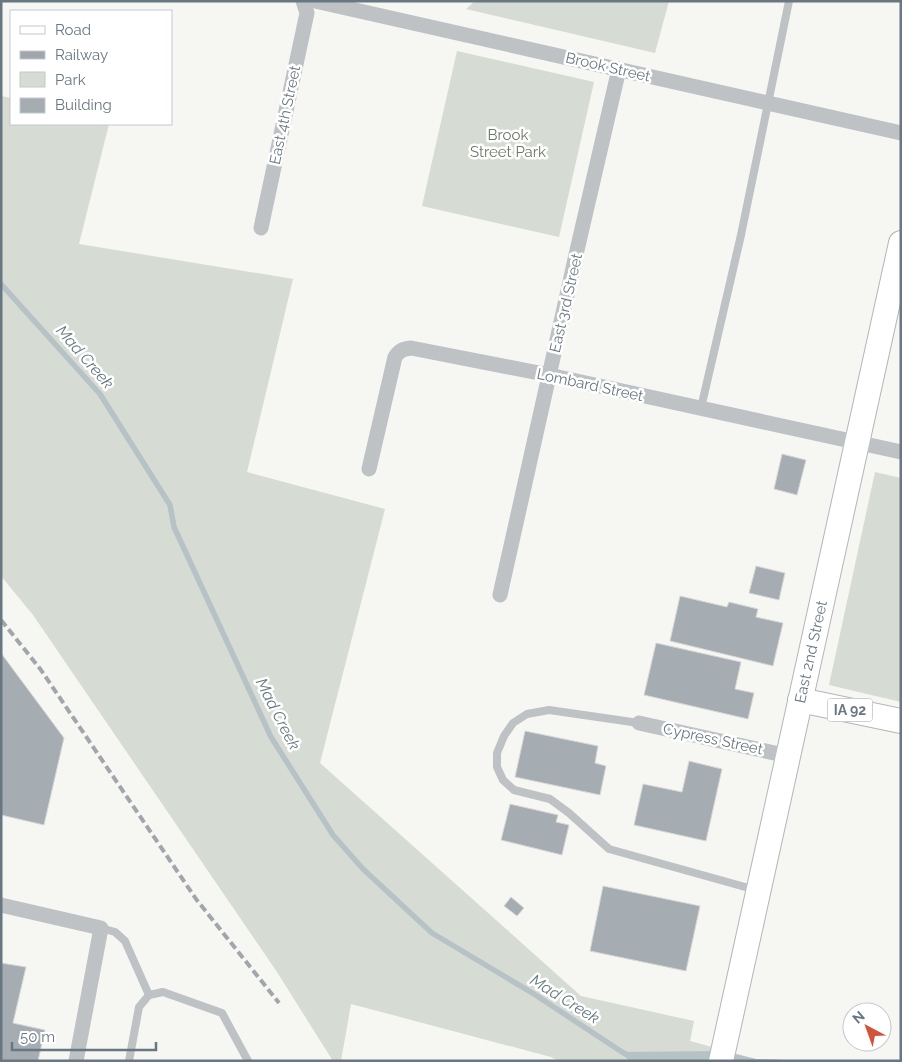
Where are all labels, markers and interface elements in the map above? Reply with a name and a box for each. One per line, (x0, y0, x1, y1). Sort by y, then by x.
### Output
legend (10, 10, 172, 125)
text: Road (55, 21, 91, 39)
text: Railway (55, 46, 108, 64)
street label: Brook Street (564, 49, 652, 85)
street label: East 4th Street (266, 64, 304, 166)
text: Park (55, 71, 86, 89)
text: Building (55, 96, 112, 114)
park label: Brook Street Park (470, 126, 546, 161)
street label: East 3rd Street (546, 252, 586, 354)
water label: Mad Creek (52, 321, 118, 393)
street label: Lombard Street (535, 365, 645, 405)
street label: East 2nd Street (791, 599, 831, 705)
water label: Mad Creek (252, 675, 304, 753)
road number: IA 92 (828, 698, 872, 722)
street label: Cypress Street (662, 720, 764, 758)
water label: Mad Creek (527, 970, 603, 1028)
north arrow (842, 1002, 892, 1052)
text: N (849, 1008, 868, 1027)
scale bar (12, 1020, 156, 1052)
text: 50 m (20, 1028, 55, 1046)

